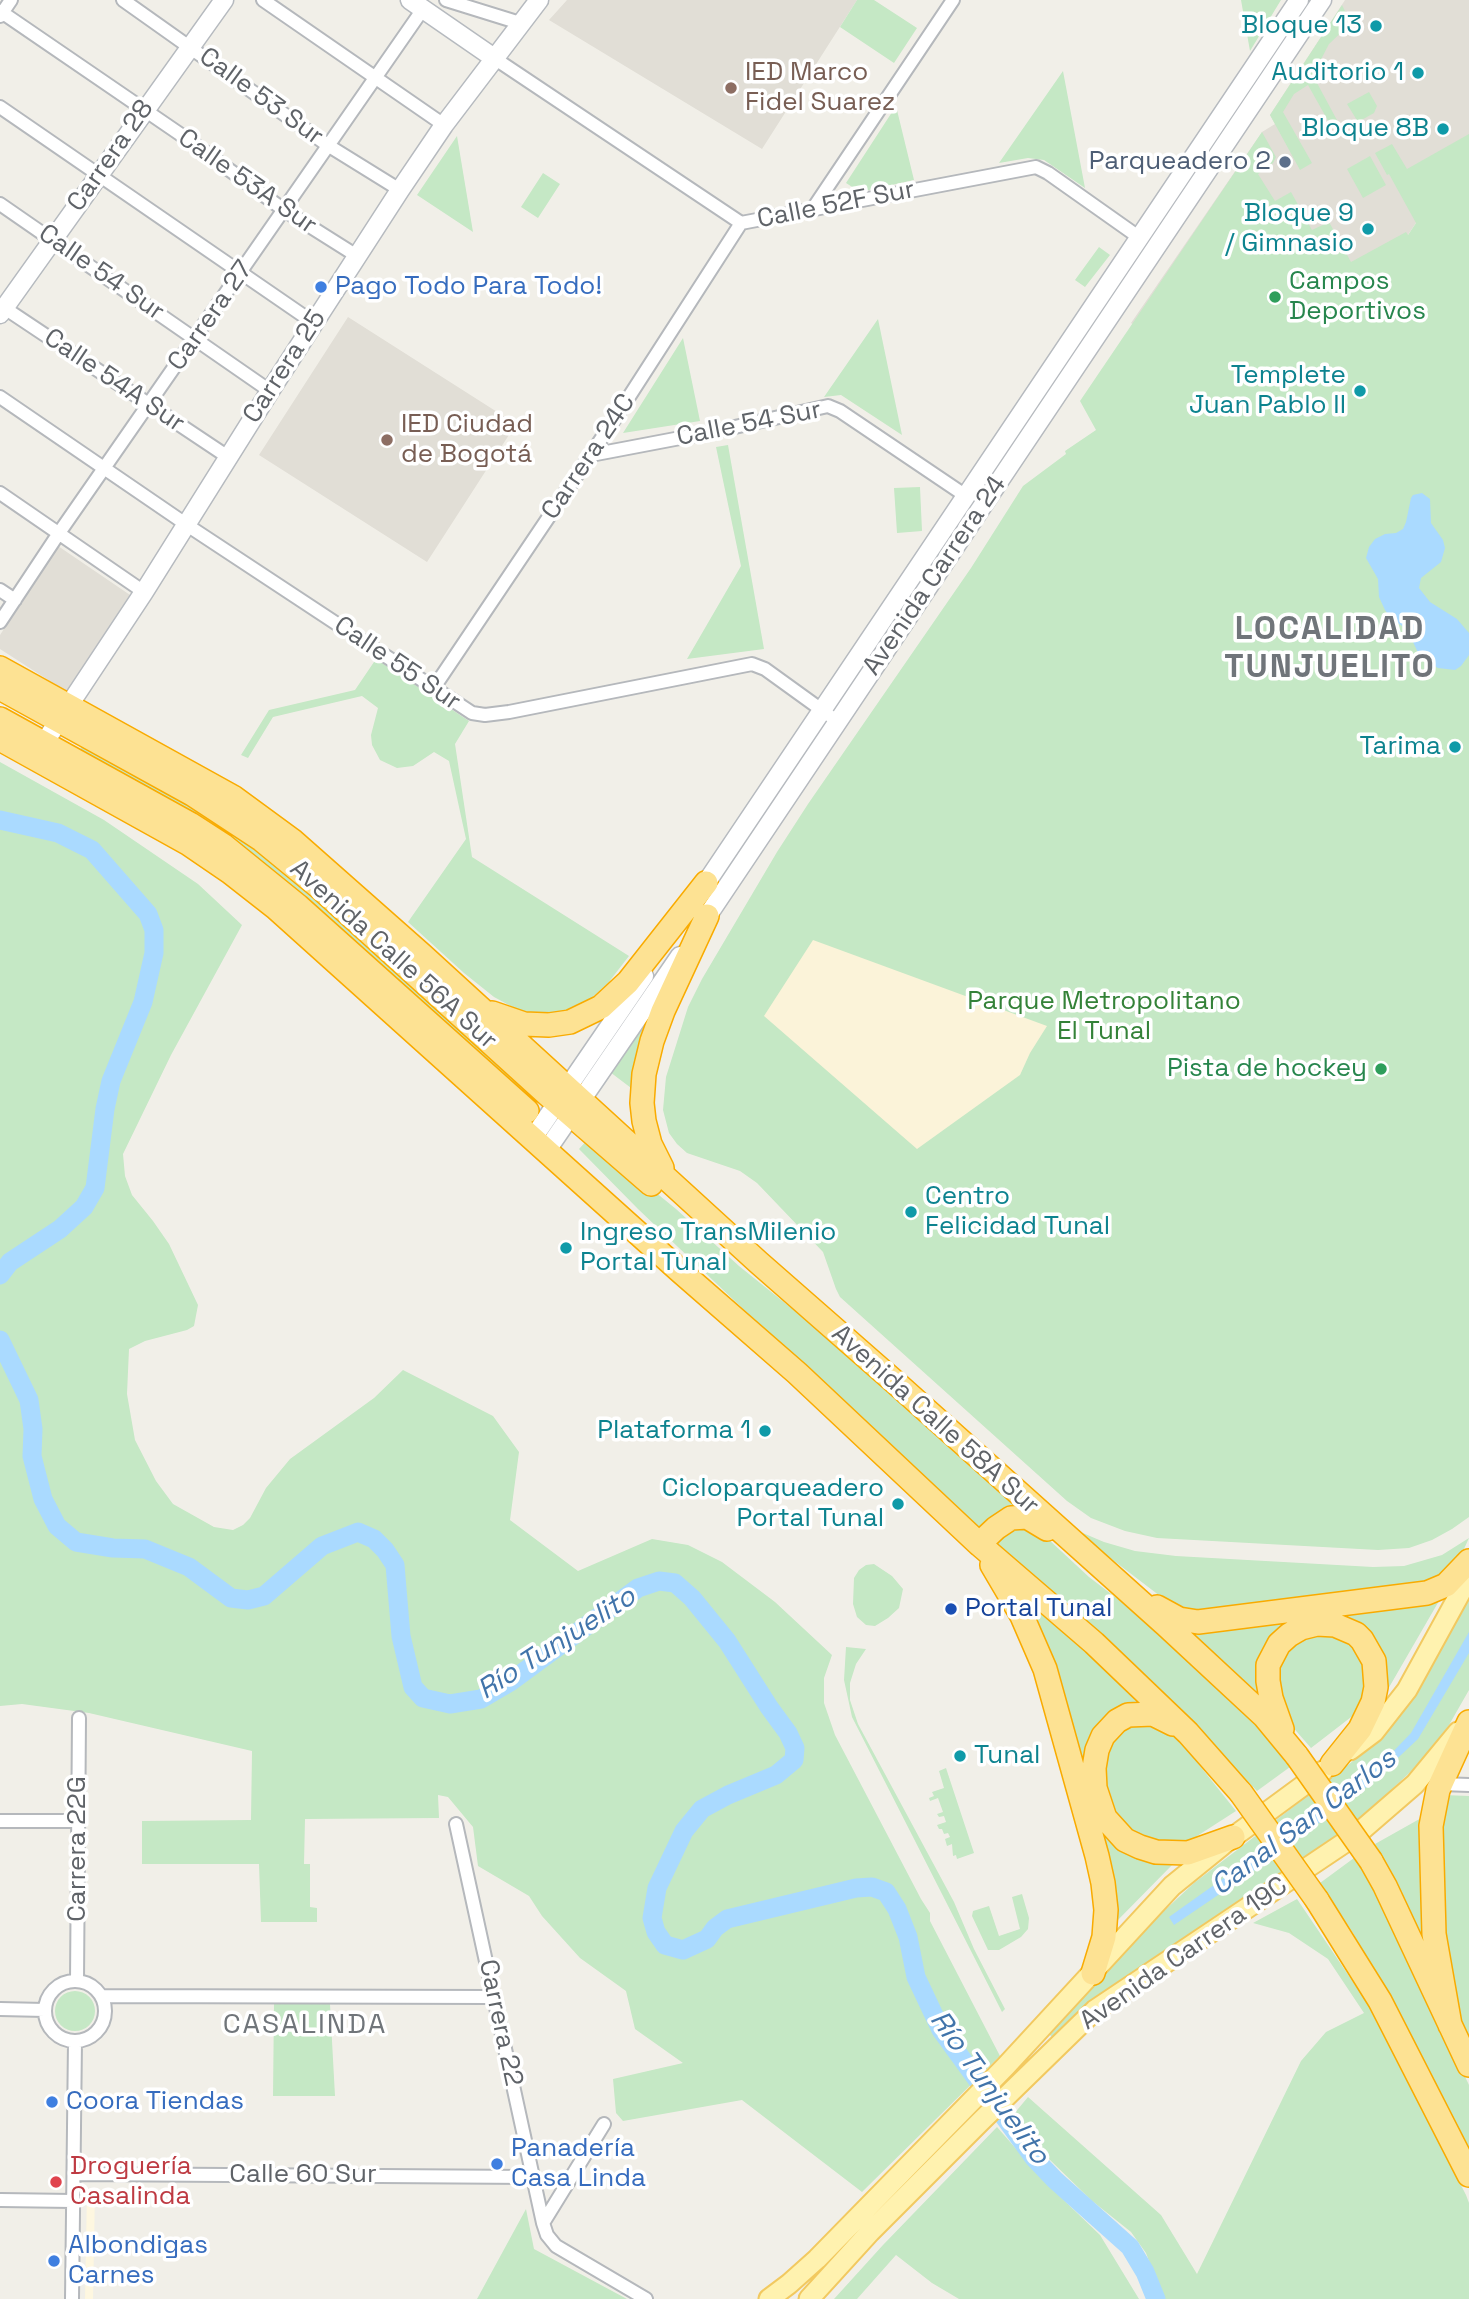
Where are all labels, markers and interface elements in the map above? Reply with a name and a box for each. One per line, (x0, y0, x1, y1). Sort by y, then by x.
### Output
place label: Bloque 13 (1241, 10, 1362, 42)
marker: Bloque 13 (1368, 18, 1384, 34)
street label: Calle 53 Sur (193, 41, 329, 153)
place label: IED Marco Fidel Suarez (745, 57, 895, 119)
place label: Auditorio 1 (1271, 57, 1404, 89)
marker: Auditorio 1 (1410, 65, 1426, 81)
marker: IED Marco Fidel Suarez (723, 80, 739, 96)
street label: Carrera 28 (61, 94, 161, 218)
place label: Bloque 8B (1301, 113, 1429, 145)
marker: Bloque 8B (1435, 121, 1451, 137)
street label: Calle 53A Sur (172, 123, 322, 241)
place label: Parqueadero 2 (1089, 146, 1271, 178)
marker: Parqueadero 2 (1277, 154, 1293, 170)
street label: Calle 52F Sur (755, 174, 917, 236)
place label: Bloque 9 / Gimnasio (1225, 198, 1354, 260)
street label: Calle 54 Sur (32, 218, 170, 328)
marker: Bloque 9 / Gimnasio (1360, 221, 1376, 237)
street label: Carrera 27 (162, 255, 260, 377)
place label: Campos Deportivos (1289, 266, 1426, 328)
place label: Pago Todo Para Todo! (335, 271, 602, 303)
marker: Pago Todo Para Todo! (313, 279, 329, 295)
marker: Campos Deportivos (1267, 289, 1283, 305)
street label: Carrera 25 (237, 305, 333, 429)
street label: Calle 54A Sur (38, 322, 190, 440)
place label: Templete Juan Pablo II (1189, 360, 1346, 422)
marker: Templete Juan Pablo II (1352, 383, 1368, 399)
street label: Carrera 24C (536, 388, 642, 526)
street label: Calle 54 Sur (674, 395, 824, 453)
place label: IED Ciudad de Bogotá (401, 409, 533, 471)
marker: IED Ciudad de Bogotá (379, 432, 395, 448)
street label: Avenida Carrera 24 (857, 470, 1013, 682)
street label: Calle 55 Sur (328, 610, 466, 718)
district label: LOCALIDAD TUNJUELITO (1225, 610, 1435, 688)
place label: Tarima (1360, 731, 1441, 763)
marker: Tarima (1447, 739, 1463, 755)
street label: Avenida Calle 56A Sur (283, 854, 503, 1056)
park label: Parque Metropolitano El Tunal (967, 986, 1241, 1048)
place label: Pista de hockey (1167, 1053, 1367, 1085)
marker: Pista de hockey (1373, 1061, 1389, 1077)
place label: Centro Felicidad Tunal (925, 1181, 1110, 1242)
marker: Centro Felicidad Tunal (903, 1204, 919, 1220)
place label: Ingreso TransMilenio Portal Tunal (580, 1217, 836, 1278)
marker: Ingreso TransMilenio Portal Tunal (558, 1240, 574, 1256)
street label: Avenida Calle 58A Sur (825, 1319, 1045, 1521)
place label: Plataforma 1 (597, 1415, 751, 1447)
marker: Plataforma 1 (757, 1423, 773, 1439)
place label: Cicloparqueadero Portal Tunal (662, 1473, 884, 1534)
marker: Cicloparqueadero Portal Tunal (890, 1496, 906, 1512)
water label: Río Tunjuelito (472, 1580, 642, 1708)
place label: Portal Tunal (965, 1593, 1112, 1625)
marker: Portal Tunal (943, 1601, 959, 1617)
place label: Tunal (974, 1740, 1040, 1772)
water label: Canal San Carlos (1205, 1743, 1403, 1903)
marker: Tunal (952, 1748, 968, 1764)
street label: Carrera 22G (62, 1776, 94, 1922)
street label: Avenida Carrera 19C (1074, 1871, 1294, 2037)
street label: Carrera 22 (471, 1957, 529, 2089)
water label: Río Tunjuelito (922, 2005, 1056, 2171)
district label: CASALINDA (224, 2008, 386, 2042)
place label: Coora Tiendas (66, 2086, 244, 2118)
marker: Coora Tiendas (44, 2094, 60, 2110)
place label: Panadería Casa Linda (511, 2133, 646, 2194)
place label: Droguería Casalinda (70, 2151, 192, 2212)
marker: Panadería Casa Linda (489, 2156, 505, 2172)
street label: Calle 60 Sur (229, 2159, 377, 2191)
marker: Droguería Casalinda (48, 2174, 64, 2190)
place label: Albondigas Carnes (68, 2230, 208, 2292)
marker: Albondigas Carnes (46, 2253, 62, 2269)

